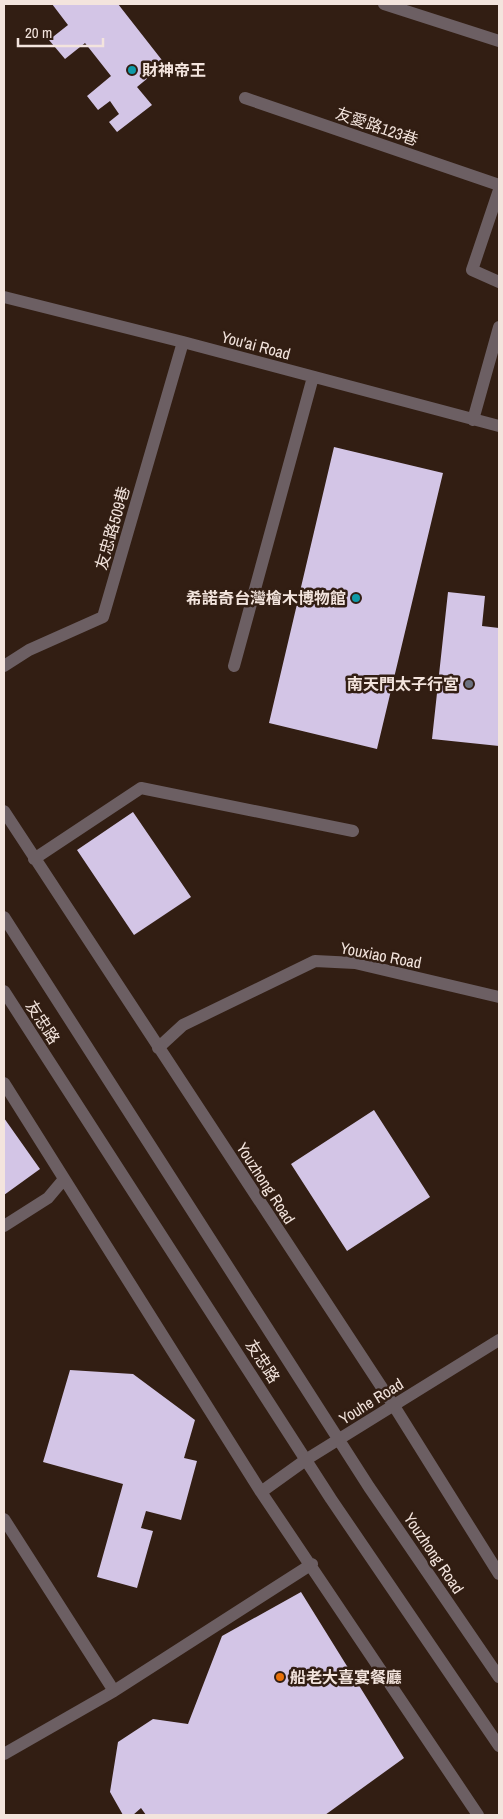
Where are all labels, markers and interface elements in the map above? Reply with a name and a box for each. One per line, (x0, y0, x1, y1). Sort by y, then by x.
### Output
scale bar (18, 15, 102, 47)
text: 20 m (25, 22, 52, 43)
place label: 財神帝王 (142, 59, 206, 81)
marker: 財神帝王 (126, 64, 138, 76)
street label: 友愛路123巷 (333, 102, 421, 150)
street label: You'ai Road (219, 325, 293, 365)
street label: 友忠路509巷 (90, 484, 134, 572)
place label: 希諾奇台灣檜木博物館 (186, 587, 346, 609)
marker: 希諾奇台灣檜木博物館 (350, 592, 362, 604)
place label: 南天門太子行宮 (347, 673, 459, 695)
marker: 南天門太子行宮 (463, 678, 475, 690)
street label: Youxiao Road (339, 936, 423, 974)
street label: 友忠路 (21, 996, 65, 1048)
street label: Youzhong Road (231, 1138, 301, 1228)
street label: 友忠路 (241, 1335, 285, 1387)
street label: Youhe Road (335, 1373, 407, 1429)
street label: Youzhong Road (399, 1508, 469, 1598)
place label: 船老大喜宴餐廳 (290, 1666, 402, 1688)
marker: 船老大喜宴餐廳 (274, 1671, 286, 1683)

